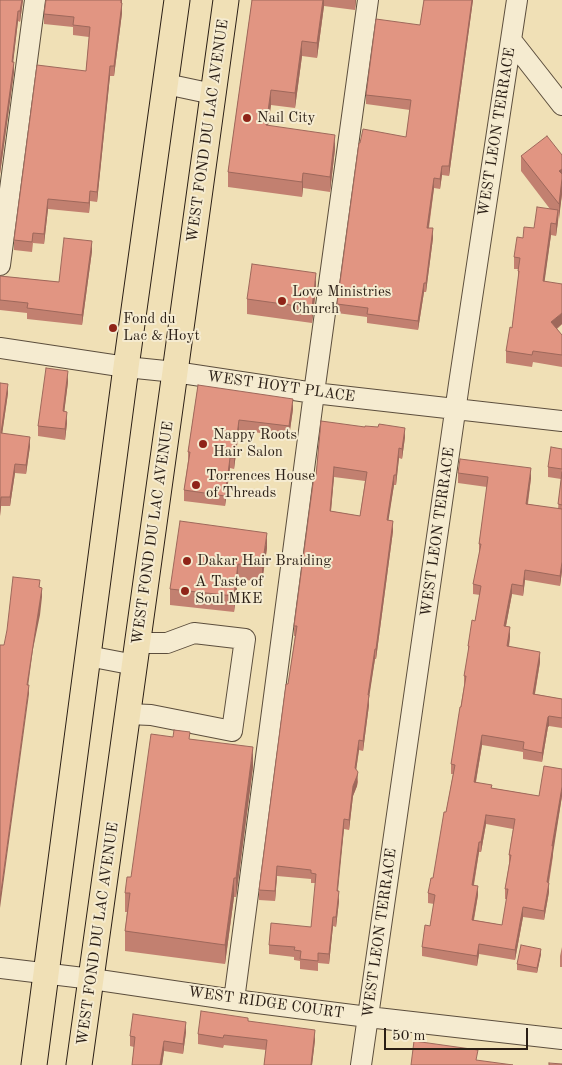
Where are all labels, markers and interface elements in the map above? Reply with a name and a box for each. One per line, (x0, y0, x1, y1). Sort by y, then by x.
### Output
street label: WEST FOND DU LAC AVENUE (183, 18, 233, 244)
street label: WEST LEON TERRACE (475, 46, 519, 218)
place label: Nail City (257, 109, 316, 127)
marker: Nail City (241, 112, 253, 124)
place label: Love Ministries Church (292, 283, 391, 318)
marker: Love Ministries Church (276, 295, 288, 307)
place label: Fond du Lac & Hoyt (123, 310, 200, 345)
marker: Fond du Lac & Hoyt (107, 322, 119, 334)
street label: WEST HOYT PLACE (206, 368, 356, 406)
street label: WEST FOND DU LAC AVENUE (128, 420, 178, 646)
place label: Nappy Roots Hair Salon (213, 426, 297, 461)
marker: Nappy Roots Hair Salon (197, 438, 209, 450)
street label: WEST LEON TERRACE (417, 446, 459, 618)
place label: Torrences House of Threads (206, 467, 315, 502)
marker: Torrences House of Threads (190, 479, 202, 491)
place label: Dakar Hair Braiding (197, 552, 331, 570)
marker: Dakar Hair Braiding (181, 555, 193, 567)
place label: A Taste of Soul MKE (195, 573, 263, 608)
marker: A Taste of Soul MKE (179, 585, 191, 597)
street label: WEST FOND DU LAC AVENUE (73, 821, 123, 1047)
street label: WEST LEON TERRACE (359, 847, 401, 1019)
street label: WEST RIDGE COURT (187, 983, 345, 1023)
scale bar (387, 1018, 531, 1050)
text: 50 m (392, 1029, 426, 1044)

